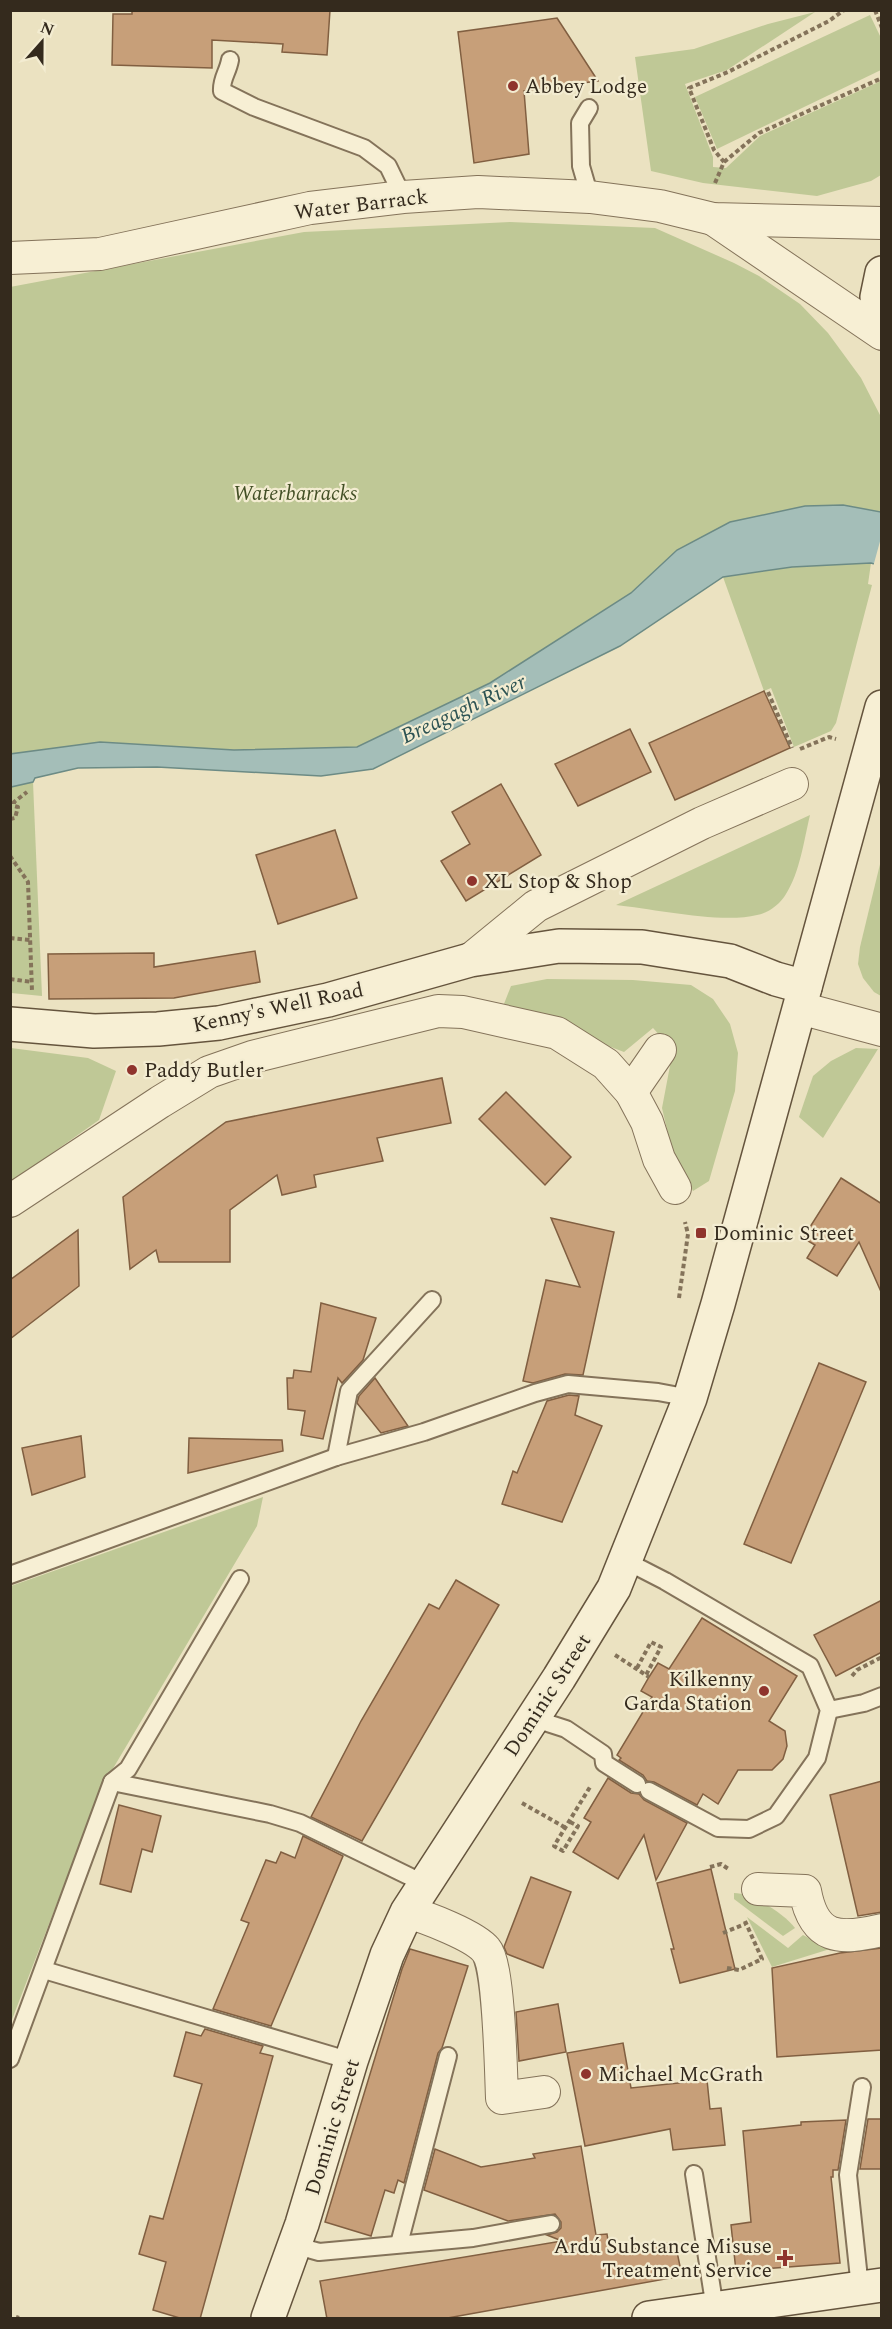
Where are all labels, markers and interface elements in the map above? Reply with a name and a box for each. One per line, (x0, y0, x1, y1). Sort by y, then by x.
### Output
north arrow (12, 12, 72, 72)
text: N (37, 15, 57, 42)
place label: Abbey Lodge (525, 71, 647, 103)
marker: Abbey Lodge (506, 79, 520, 93)
street label: Water Barrack (292, 181, 430, 229)
park label: Waterbarracks (233, 478, 358, 510)
water label: Breagagh River (395, 666, 532, 753)
place label: XL Stop & Shop (484, 866, 632, 898)
marker: XL Stop & Shop (465, 874, 479, 888)
street label: Kenny's Well Road (190, 974, 367, 1042)
place label: Paddy Butler (144, 1055, 264, 1087)
marker: Paddy Butler (125, 1063, 139, 1077)
place label: Dominic Street (713, 1218, 854, 1250)
marker: Dominic Street (694, 1226, 708, 1240)
street label: Dominic Street (496, 1628, 600, 1763)
place label: Kilkenny Garda Station (623, 1664, 753, 1720)
marker: Kilkenny Garda Station (757, 1684, 771, 1698)
street label: Dominic Street (297, 2055, 369, 2200)
place label: Michael McGrath (598, 2059, 764, 2091)
marker: Michael McGrath (579, 2067, 593, 2081)
place label: Ardú Substance Misuse Treatment Service (553, 2231, 772, 2287)
marker: Ardú Substance Misuse Treatment Service (776, 2249, 794, 2267)

